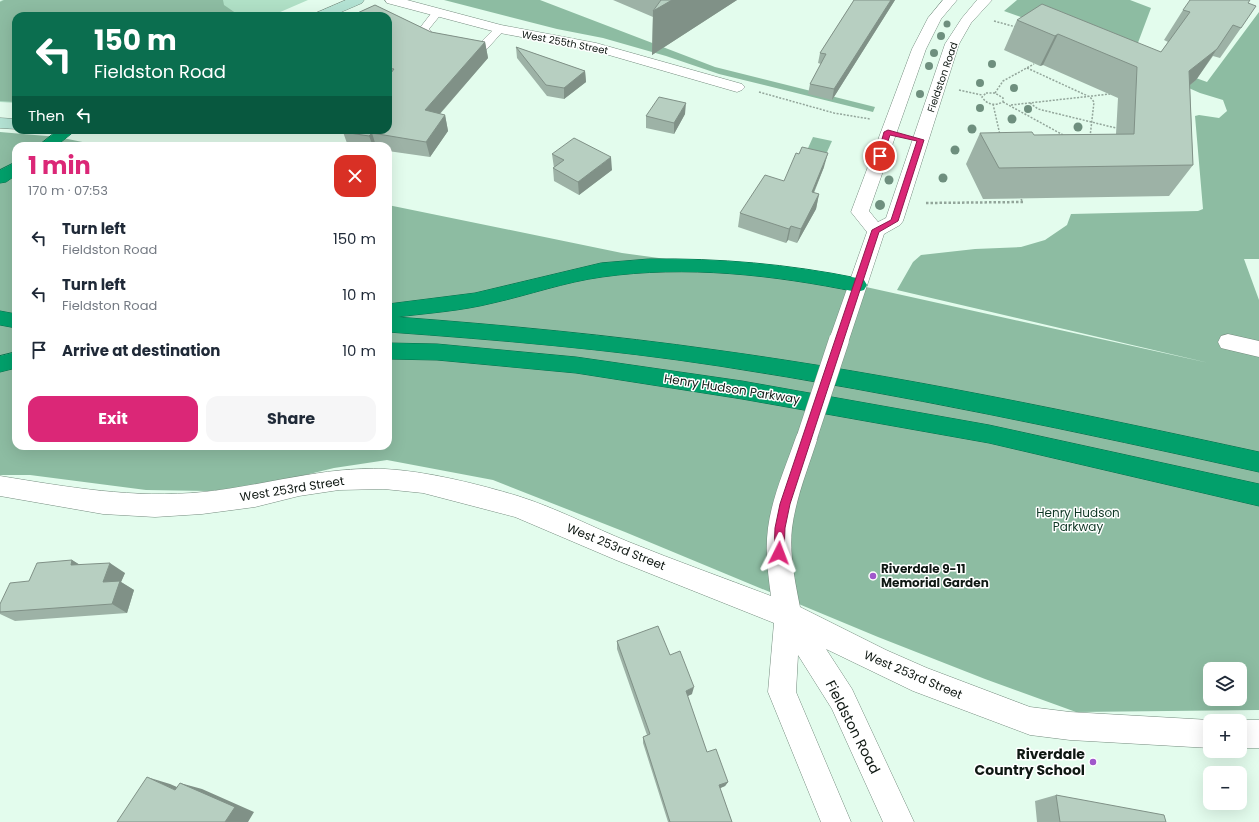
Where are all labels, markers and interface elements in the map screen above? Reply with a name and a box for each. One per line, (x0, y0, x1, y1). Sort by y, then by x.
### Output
text: 150 m (94, 21, 177, 60)
street label: West 255th Street (520, 27, 610, 58)
icon: left (28, 28, 80, 80)
street label: Fieldston Road (923, 40, 961, 114)
text: Fieldston Road (94, 59, 226, 84)
icon: left (73, 104, 95, 126)
text: Then (28, 105, 65, 126)
pin (863, 139, 897, 173)
icon: arrive (869, 145, 891, 167)
text: 1 min (28, 149, 91, 182)
button: close (334, 155, 376, 197)
text: 170 m · 07:53 (28, 181, 108, 200)
text: Turn left (62, 218, 126, 239)
icon: left (28, 227, 50, 249)
text: 150 m (333, 228, 376, 249)
text: Fieldston Road (62, 240, 157, 259)
text: Turn left (62, 274, 126, 295)
icon: left (28, 283, 50, 305)
text: 10 m (342, 284, 376, 305)
text: Fieldston Road (62, 296, 157, 315)
icon: arrive (28, 339, 50, 361)
text: Arrive at destination (62, 340, 220, 361)
text: 10 m (342, 340, 376, 361)
street label: Henry Hudson Parkway (663, 369, 801, 408)
button: Exit (28, 396, 198, 442)
button: Share (206, 396, 376, 442)
street label: West 253rd Street (239, 472, 345, 505)
park label: Henry Hudson Parkway (1036, 504, 1120, 535)
street label: West 253rd Street (564, 519, 668, 574)
position arrow (758, 532, 800, 574)
place label: Riverdale 9-11 Memorial Garden (881, 560, 989, 591)
marker: Riverdale 9-11 Memorial Garden (868, 571, 878, 581)
street label: West 253rd Street (861, 646, 965, 703)
map controls (1203, 662, 1247, 810)
button: layers (1203, 662, 1247, 706)
street label: Fieldston Road (821, 677, 885, 777)
button: + (1203, 714, 1247, 758)
place label: Riverdale Country School (975, 744, 1085, 780)
marker: Riverdale Country School (1088, 757, 1098, 767)
button: − (1203, 766, 1247, 810)

